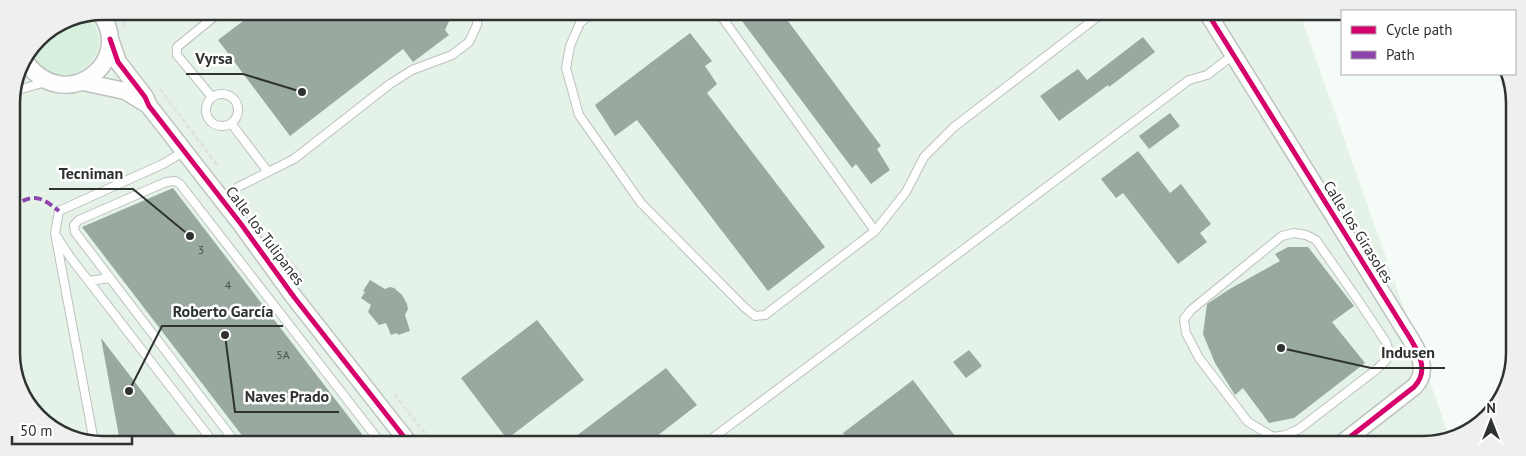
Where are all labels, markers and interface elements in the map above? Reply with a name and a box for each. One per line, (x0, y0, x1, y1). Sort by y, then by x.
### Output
legend (1341, 10, 1516, 75)
text: Cycle path (1386, 20, 1452, 39)
callout: Vyrsa (186, 43, 243, 74)
text: Path (1386, 45, 1415, 64)
text: Vyrsa (194, 48, 233, 68)
callout: Tecniman (49, 158, 133, 189)
text: Tecniman (59, 163, 123, 183)
street label: Calle los Girasoles (1319, 177, 1398, 287)
street label: Calle los Tulipanes (222, 182, 309, 289)
house number: 3 (198, 242, 204, 257)
house number: 4 (225, 277, 232, 292)
callout: Roberto García (162, 295, 283, 326)
text: Roberto García (173, 301, 273, 321)
callout: Indusen (1371, 337, 1445, 368)
text: Indusen (1381, 342, 1435, 362)
house number: 5A (276, 347, 290, 362)
callout: Naves Prado (235, 381, 339, 412)
text: Naves Prado (245, 386, 330, 406)
north arrow (1466, 396, 1516, 446)
text: N (1486, 399, 1496, 417)
scale bar (12, 414, 132, 446)
text: 50 m (20, 421, 53, 440)

